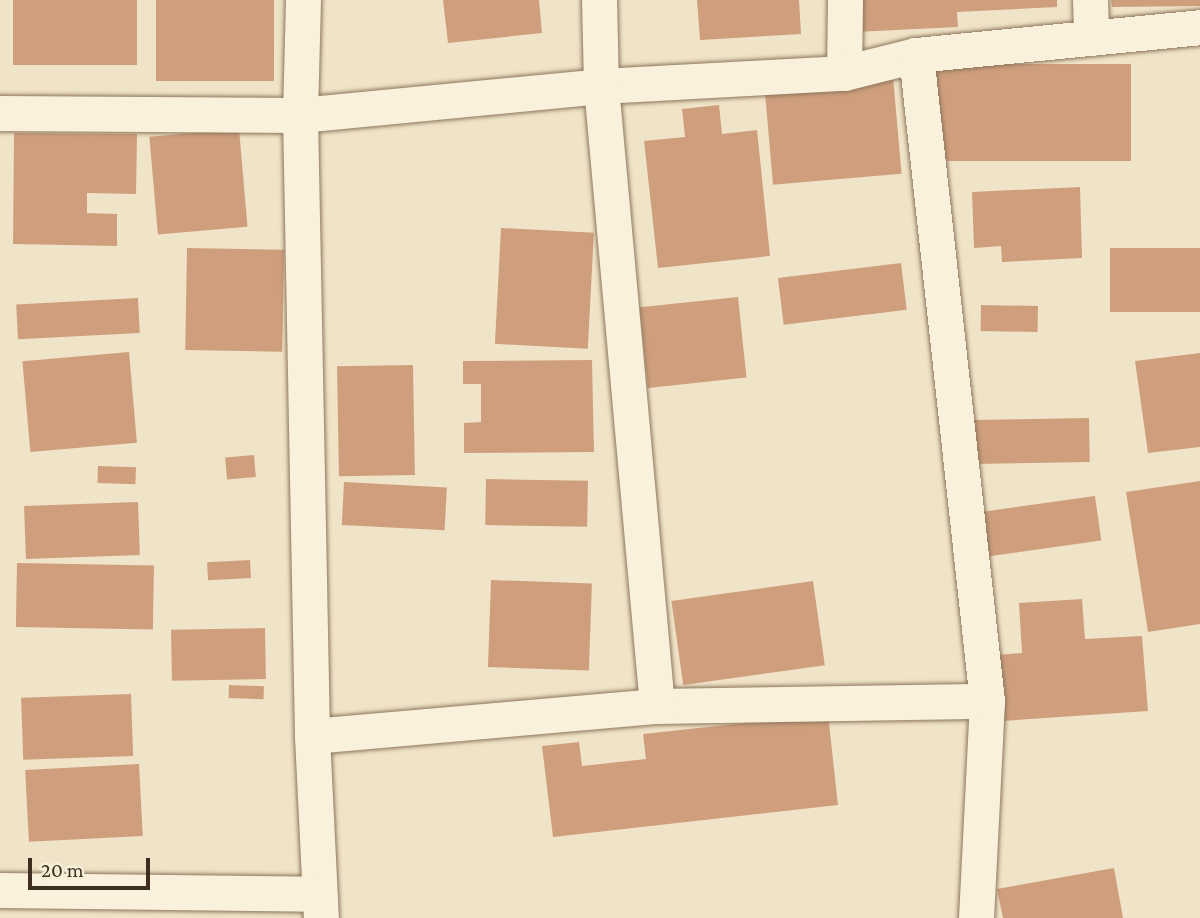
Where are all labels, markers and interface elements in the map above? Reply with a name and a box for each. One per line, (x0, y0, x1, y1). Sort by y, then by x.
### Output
scale bar (32, 844, 154, 888)
text: 20 m (41, 858, 84, 882)

